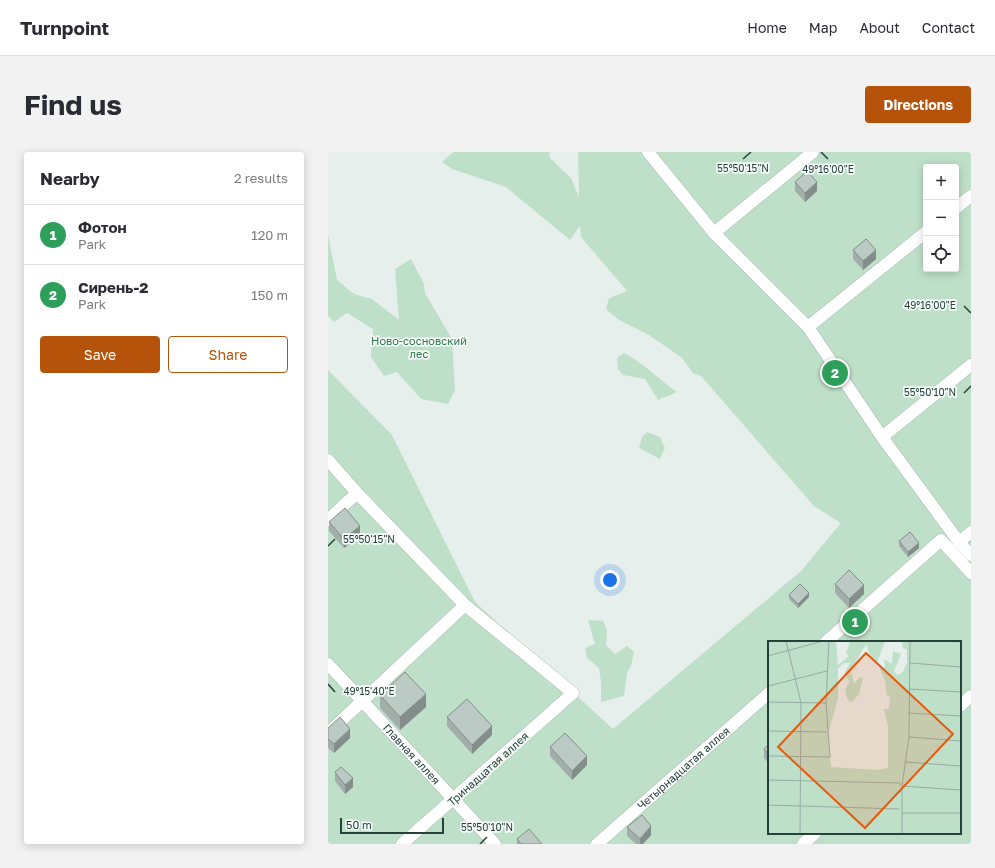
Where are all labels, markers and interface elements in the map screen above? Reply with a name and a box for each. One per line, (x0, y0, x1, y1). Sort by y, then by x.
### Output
text: Turnpoint (20, 16, 109, 39)
text: Home (747, 19, 787, 36)
text: Map (809, 19, 837, 36)
text: About (859, 19, 900, 36)
text: Contact (922, 19, 975, 36)
button: Directions (865, 86, 971, 123)
text: Find us (24, 88, 122, 121)
text: 55°50'15"N (717, 162, 769, 174)
text: 49°16'00"E (802, 163, 854, 175)
map controls (923, 164, 959, 272)
button: + (923, 164, 959, 200)
text: Nearby (40, 168, 100, 189)
text: 2 results (234, 170, 288, 186)
button: − (923, 200, 959, 236)
text: Фотон (78, 218, 127, 236)
text: 1 (50, 227, 56, 243)
text: 120 m (251, 227, 288, 243)
text: Park (78, 236, 106, 252)
button: locate (923, 236, 959, 272)
text: Сирень-2 (78, 278, 148, 296)
text: 2 (49, 287, 57, 303)
text: 150 m (251, 287, 288, 303)
text: Park (78, 296, 106, 312)
text: 49°16'00"E (904, 299, 956, 311)
park label: Ново-сосновский лес (371, 334, 467, 360)
button: Save (40, 336, 160, 373)
button: Share (168, 336, 288, 373)
pin: 2 (822, 358, 848, 388)
text: 55°50'10"N (904, 386, 956, 398)
text: 55°50'15"N (343, 533, 395, 545)
your location (600, 570, 620, 590)
pin: 1 (842, 607, 868, 637)
inset map (768, 641, 961, 834)
text: 49°15'40"E (343, 685, 395, 697)
street label: Главная аллея (381, 721, 443, 787)
street label: Четырнадцатая аллея (634, 724, 732, 812)
street label: Тринадцатая аллея (445, 729, 531, 808)
scale bar (340, 816, 444, 835)
text: 50 m (346, 818, 372, 831)
text: 55°50'10"N (461, 821, 513, 833)

